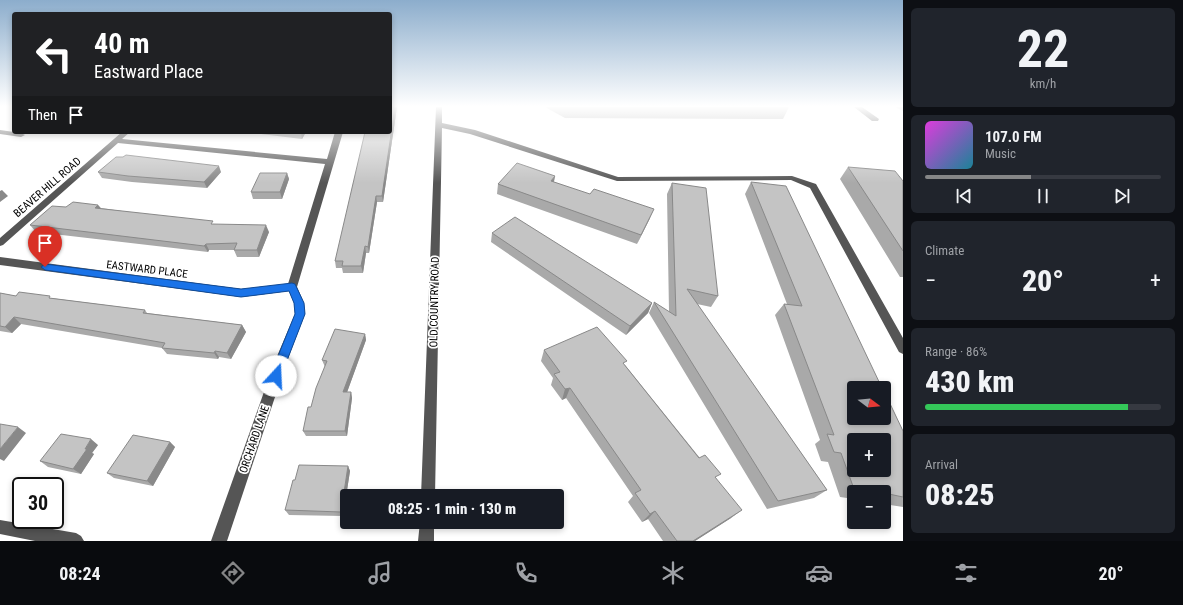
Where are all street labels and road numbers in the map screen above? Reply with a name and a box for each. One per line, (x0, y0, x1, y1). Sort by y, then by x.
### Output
street label: BEAVER HILL ROAD (11, 155, 84, 220)
street label: OLD COUNTRY ROAD (427, 256, 442, 348)
street label: EASTWARD PLACE (106, 258, 189, 281)
street label: ORCHARD LANE (237, 403, 272, 475)

